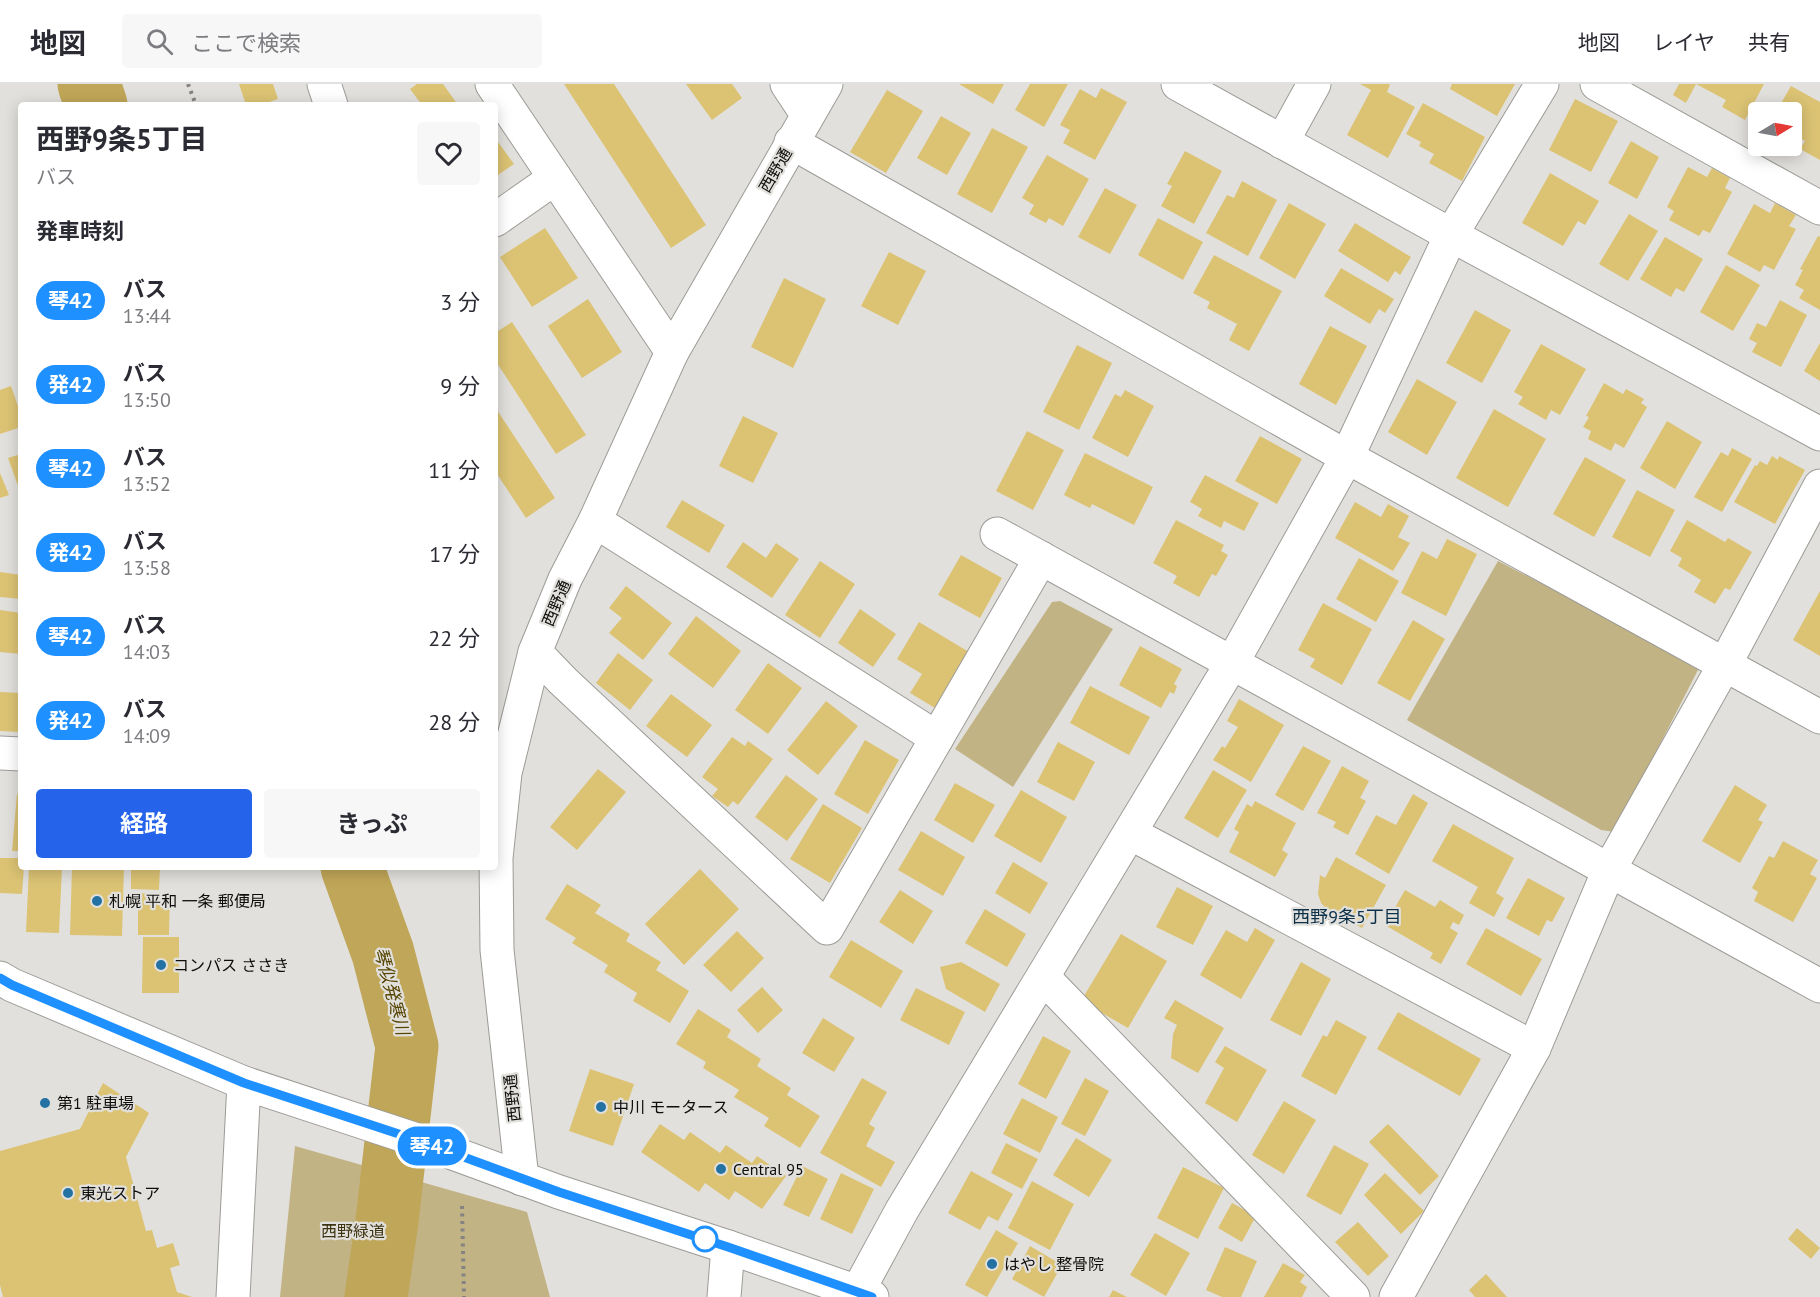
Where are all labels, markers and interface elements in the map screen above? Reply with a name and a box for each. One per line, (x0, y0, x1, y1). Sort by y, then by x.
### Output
search box (122, 14, 542, 68)
text: 地図 (30, 24, 86, 61)
icon: search (143, 25, 176, 58)
text: ここで検索 (191, 29, 301, 57)
text: 地図 (1578, 29, 1620, 56)
text: レイヤ (1653, 29, 1715, 56)
text: 共有 (1748, 29, 1790, 56)
north arrow (1748, 102, 1802, 156)
map controls (1748, 102, 1802, 156)
text: 西野9条5丁目 (36, 120, 208, 157)
button: heart (417, 122, 480, 185)
street label: 西野通 (754, 144, 796, 196)
text: バス (36, 164, 76, 190)
text: 発車時刻 (36, 217, 124, 245)
text: バス (123, 275, 167, 303)
text: 琴42 (48, 287, 93, 314)
text: 3 分 (440, 288, 480, 316)
text: 13:44 (123, 303, 171, 329)
text: バス (123, 359, 167, 387)
text: 発42 (48, 371, 93, 398)
text: 9 分 (440, 372, 480, 400)
text: 13:50 (123, 387, 171, 413)
text: バス (123, 443, 167, 471)
text: 琴42 (48, 455, 93, 482)
text: 11 分 (428, 456, 480, 484)
text: 13:52 (123, 471, 171, 497)
text: バス (123, 527, 167, 555)
text: 発42 (48, 539, 93, 566)
text: 17 分 (429, 540, 480, 568)
text: 13:58 (123, 555, 171, 581)
street label: 西野通 (537, 577, 575, 629)
text: バス (123, 611, 167, 639)
text: 琴42 (48, 623, 93, 650)
text: 22 分 (428, 624, 480, 652)
text: 14:03 (123, 639, 171, 665)
text: バス (123, 695, 167, 723)
text: 発42 (48, 707, 93, 734)
text: 28 分 (428, 708, 480, 736)
text: 14:09 (123, 723, 171, 749)
button: 経路 (36, 789, 252, 858)
button: きっぷ (264, 789, 480, 858)
place label: 札幌 平和 一条 郵便局 (109, 891, 266, 911)
marker: 札幌 平和 一条 郵便局 (90, 894, 104, 908)
district label: 西野9条5丁目 (1292, 905, 1402, 928)
water label: 琴似発寒川 (369, 945, 415, 1039)
place label: コンパス ささき (173, 955, 289, 975)
marker: コンパス ささき (154, 958, 168, 972)
street label: 西野通 (500, 1073, 524, 1123)
place label: 第1 駐車場 (57, 1093, 134, 1113)
marker: 第1 駐車場 (38, 1096, 52, 1110)
place label: 中川 モータース (613, 1097, 728, 1117)
marker: 中川 モータース (594, 1100, 608, 1114)
line badge: 琴42 (398, 1126, 466, 1166)
text: 琴42 (410, 1133, 454, 1160)
place label: Central 95 (733, 1159, 804, 1179)
marker: Central 95 (714, 1162, 728, 1176)
place label: 東光ストア (80, 1183, 160, 1203)
marker: 東光ストア (61, 1186, 75, 1200)
park label: 西野緑道 (321, 1221, 385, 1241)
unlabelled marker (692, 1226, 718, 1252)
place label: はやし 整骨院 (1004, 1254, 1104, 1274)
marker: はやし 整骨院 (985, 1257, 999, 1271)

